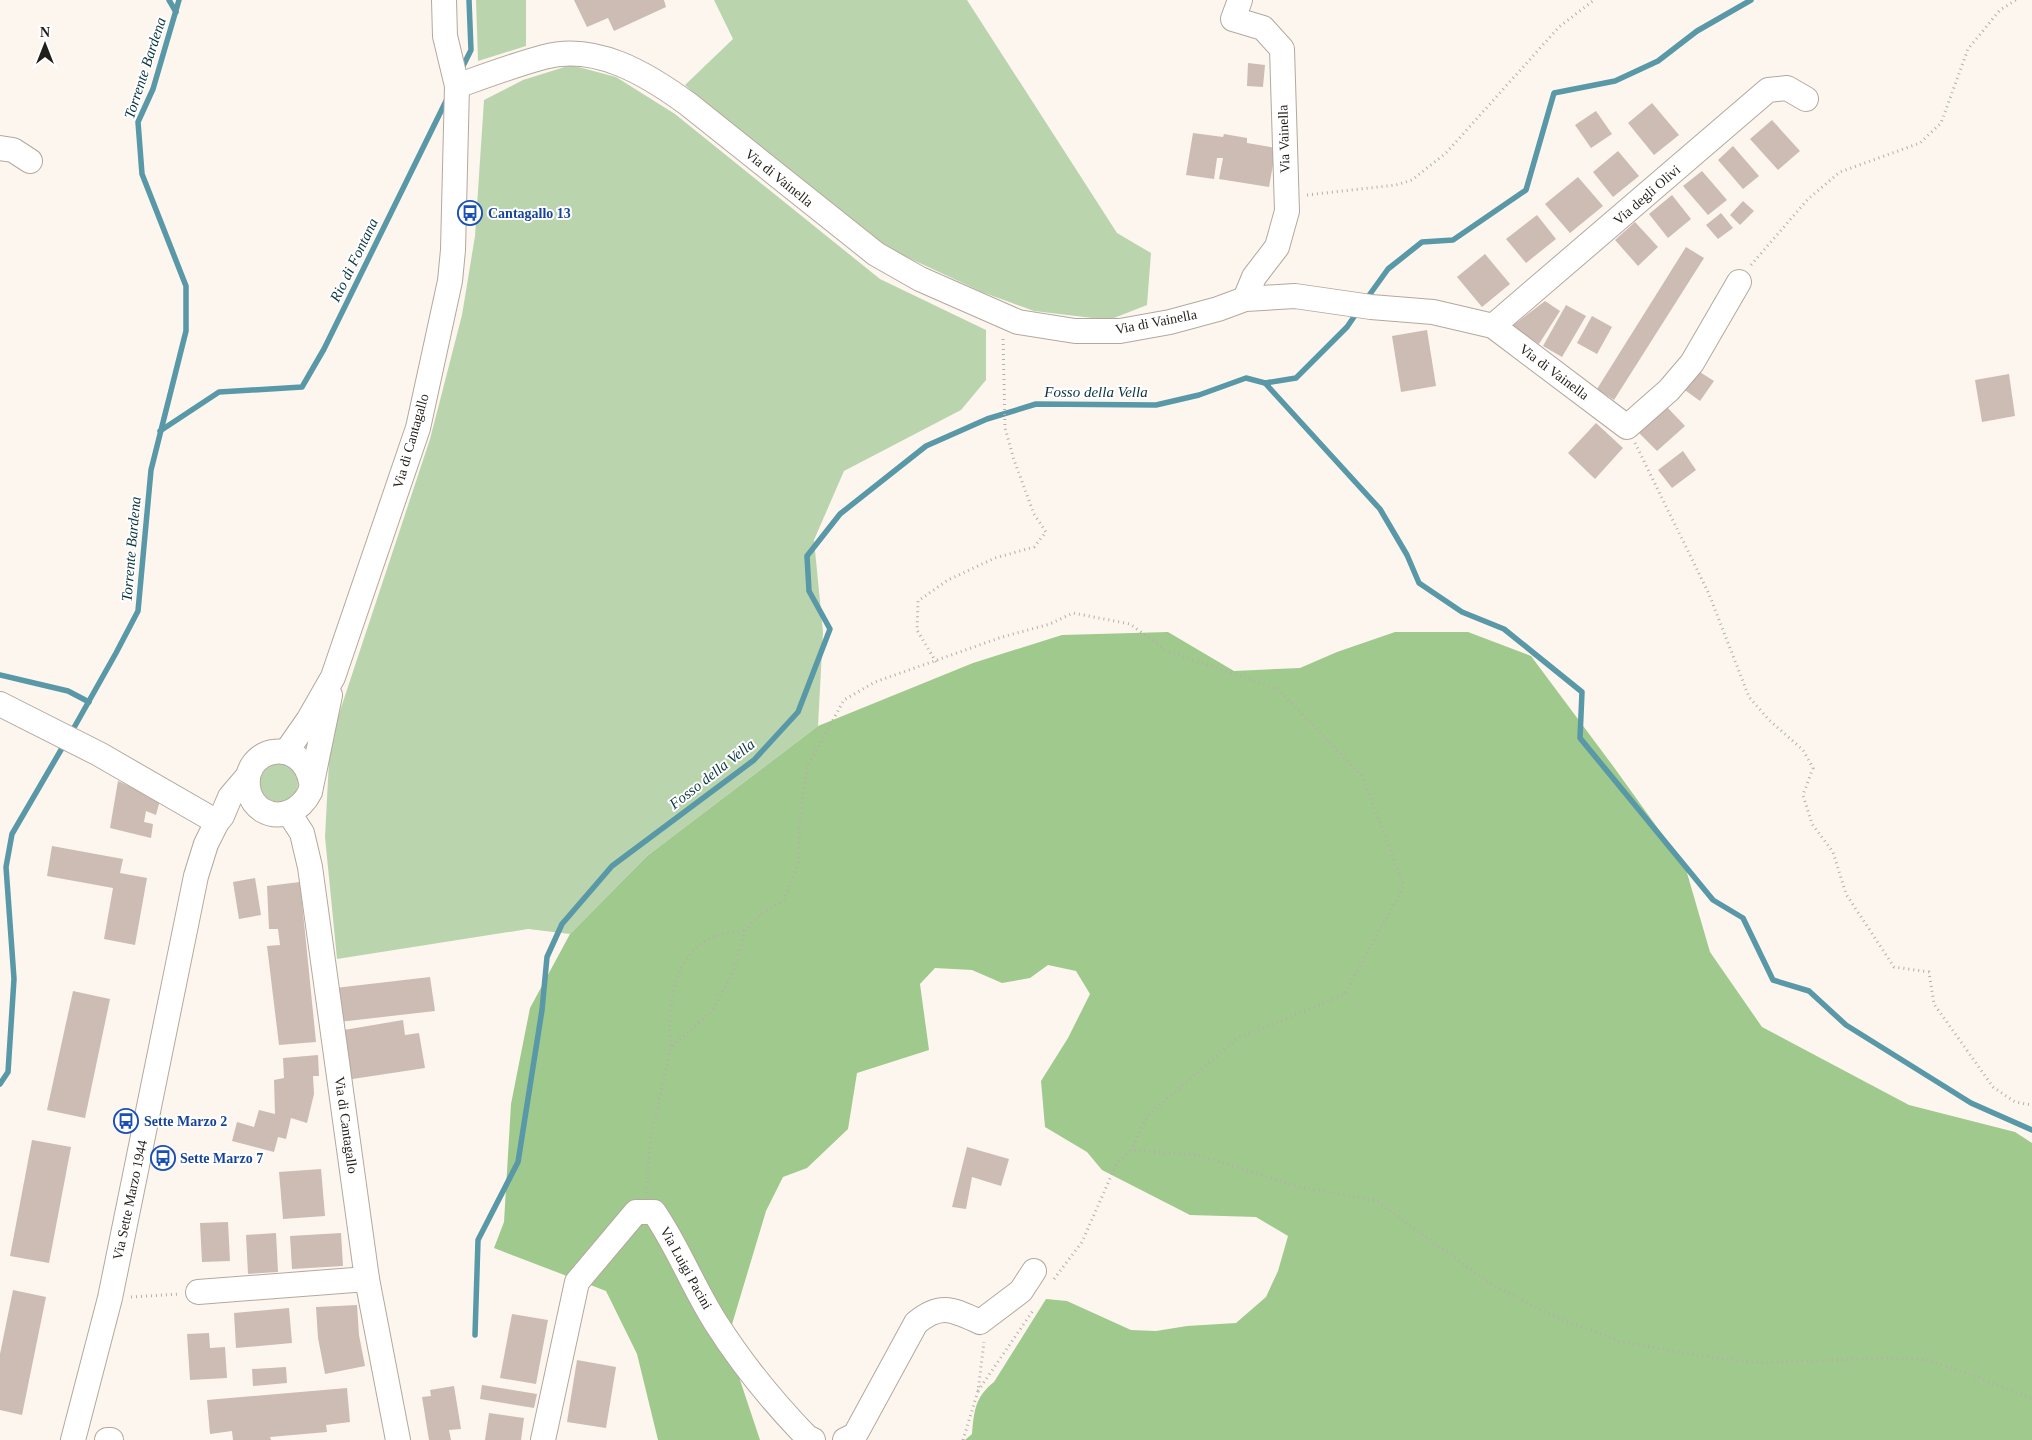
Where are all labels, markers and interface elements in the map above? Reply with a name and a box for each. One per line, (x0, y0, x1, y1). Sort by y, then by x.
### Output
water label: Torrente Bardena (121, 15, 169, 121)
north arrow (20, 20, 70, 70)
text: N (40, 25, 50, 40)
street label: Via Vainella (1275, 104, 1293, 173)
street label: Via di Vainella (742, 146, 817, 210)
street label: Via degli Olivi (1611, 162, 1683, 228)
bus stop icon: Cantagallo 13 (457, 200, 483, 226)
place label: Cantagallo 13 (488, 206, 571, 221)
water label: Rio di Fontana (326, 216, 381, 305)
street label: Via di Vainella (1114, 307, 1199, 337)
street label: Via di Vainella (1516, 341, 1592, 403)
water label: Fosso della Vella (1043, 384, 1148, 400)
street label: Via di Cantagallo (390, 392, 432, 490)
water label: Torrente Bardena (118, 496, 144, 602)
water label: Fosso della Vella (666, 736, 758, 813)
street label: Via di Cantagallo (332, 1075, 360, 1175)
bus stop icon: Sette Marzo 2 (113, 1108, 139, 1134)
place label: Sette Marzo 2 (144, 1114, 227, 1129)
street label: Via Sette Marzo 1944 (110, 1139, 150, 1261)
bus stop icon: Sette Marzo 7 (150, 1145, 176, 1171)
place label: Sette Marzo 7 (180, 1151, 263, 1166)
street label: Via Luigi Pacini (657, 1224, 715, 1312)

